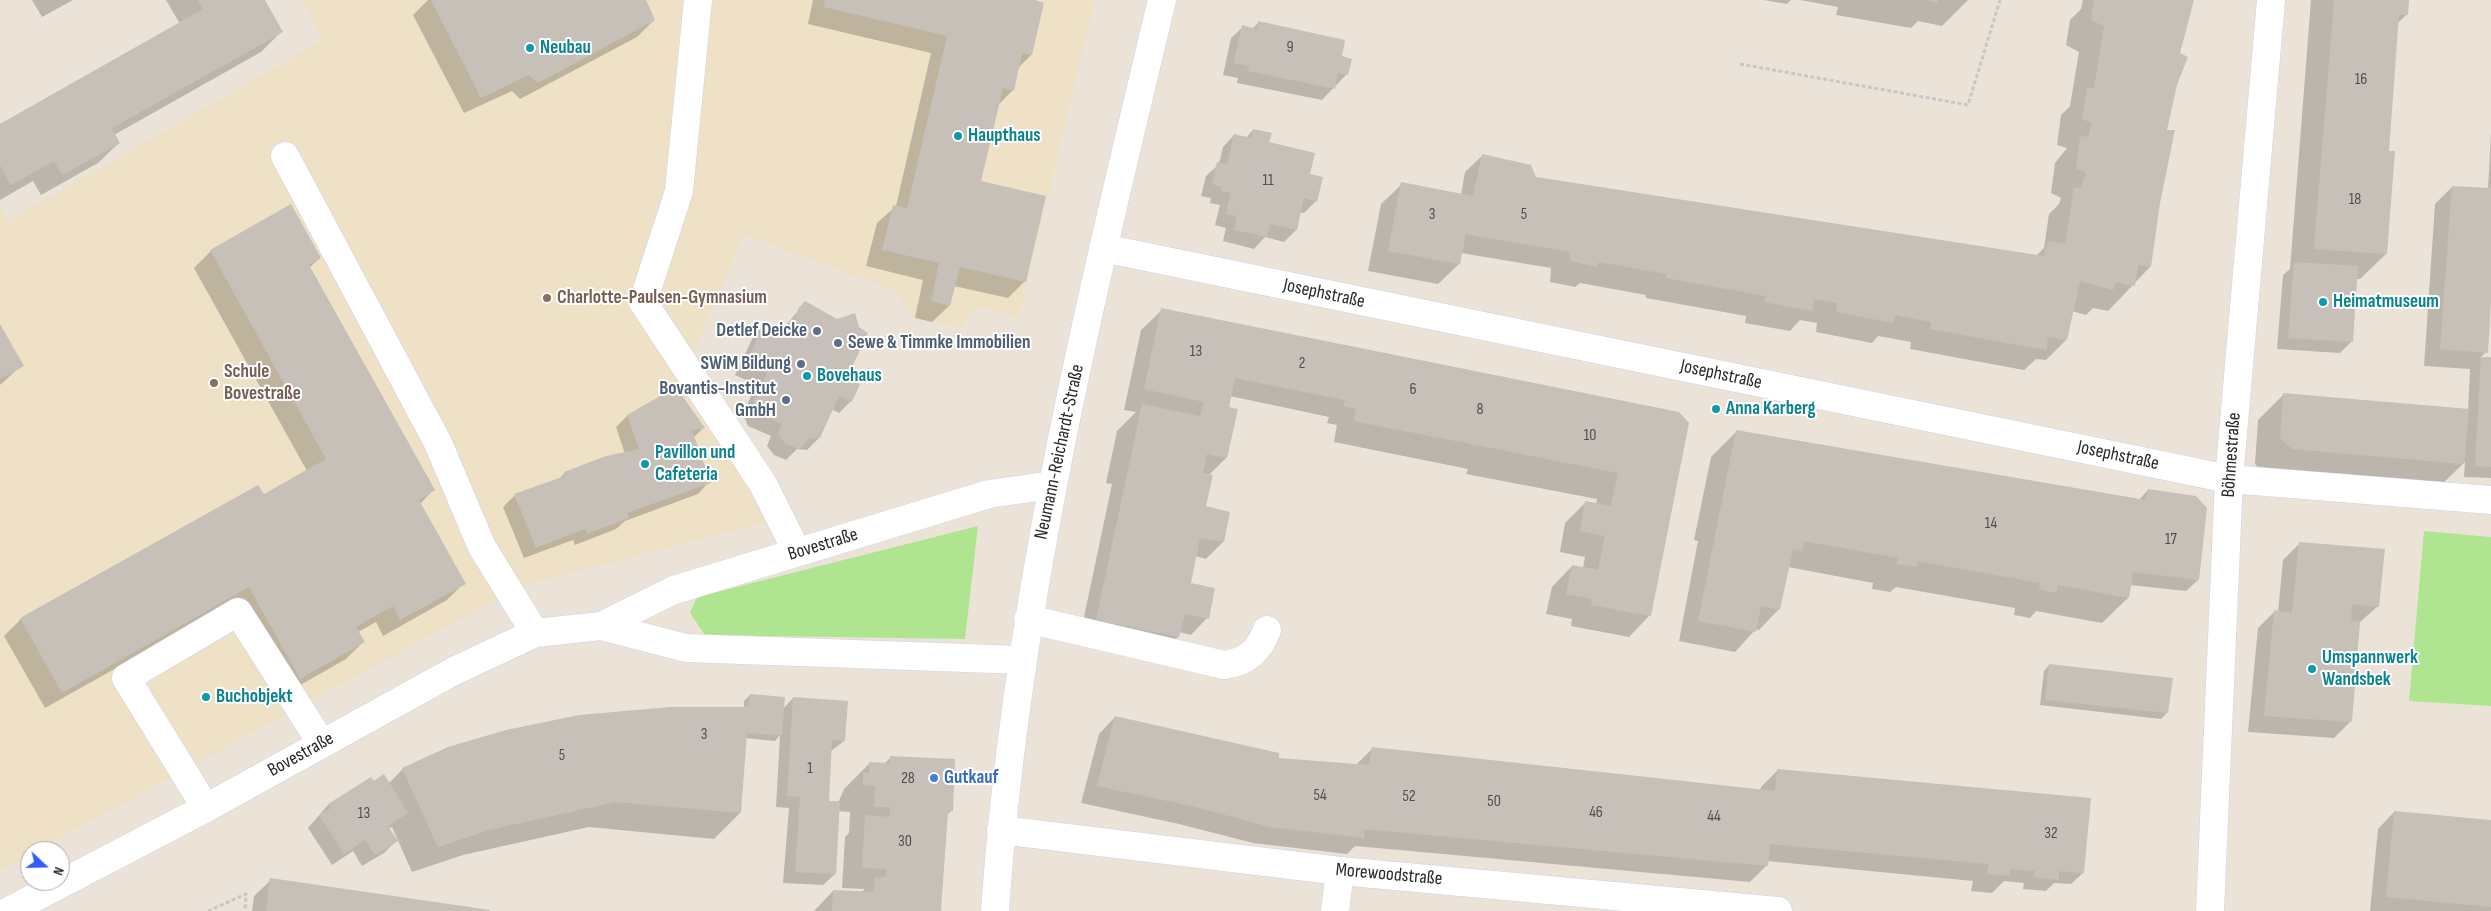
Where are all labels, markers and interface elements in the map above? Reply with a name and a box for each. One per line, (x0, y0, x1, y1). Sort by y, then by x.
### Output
place label: Neubau (540, 37, 591, 59)
house number: 9 (1286, 38, 1294, 58)
marker: Neubau (524, 42, 536, 54)
house number: 16 (2355, 70, 2367, 90)
place label: Haupthaus (968, 125, 1041, 147)
marker: Haupthaus (952, 130, 964, 142)
house number: 11 (1262, 171, 1274, 191)
house number: 18 (2349, 190, 2361, 210)
house number: 3 (1429, 205, 1435, 225)
house number: 5 (1521, 205, 1527, 225)
street label: Josephstraße (1281, 274, 1367, 314)
place label: Charlotte-Paulsen-Gymnasium (557, 287, 767, 309)
place label: Heimatmuseum (2333, 291, 2439, 313)
marker: Charlotte-Paulsen-Gymnasium (541, 292, 553, 304)
marker: Heimatmuseum (2317, 296, 2329, 308)
place label: Detlef Deicke (716, 320, 807, 342)
marker: Detlef Deicke (811, 325, 823, 337)
place label: Sewe & Timmke Immobilien (848, 332, 1030, 354)
marker: Sewe & Timmke Immobilien (832, 337, 844, 349)
house number: 13 (1190, 342, 1202, 362)
place label: SWiM Bildung (701, 353, 791, 375)
house number: 2 (1299, 354, 1305, 374)
street label: Josephstraße (1678, 355, 1764, 395)
marker: SWiM Bildung (795, 358, 807, 370)
place label: Schule Bovestraße (224, 361, 301, 405)
street label: Neumann-Reichardt-Straße (1030, 362, 1090, 542)
place label: Bovehaus (817, 365, 882, 387)
marker: Bovehaus (801, 370, 813, 382)
marker: Schule Bovestraße (208, 377, 220, 389)
place label: Bovantis-Institut GmbH (659, 378, 776, 422)
house number: 6 (1409, 380, 1417, 400)
marker: Bovantis-Institut GmbH (780, 394, 792, 406)
place label: Anna Karberg (1726, 398, 1816, 420)
house number: 8 (1476, 400, 1484, 420)
marker: Anna Karberg (1710, 403, 1722, 415)
street label: Böhmestraße (2218, 412, 2246, 498)
house number: 10 (1584, 426, 1596, 446)
street label: Josephstraße (2075, 436, 2161, 476)
place label: Pavillon und Cafeteria (655, 442, 735, 486)
marker: Pavillon und Cafeteria (639, 458, 651, 470)
house number: 14 (1985, 514, 1997, 534)
street label: Bovestraße (785, 524, 861, 566)
house number: 17 (2165, 530, 2177, 550)
place label: Umspannwerk Wandsbek (2322, 647, 2418, 691)
marker: Umspannwerk Wandsbek (2306, 663, 2318, 675)
place label: Buchobjekt (216, 686, 293, 708)
marker: Buchobjekt (200, 691, 212, 703)
house number: 3 (701, 725, 707, 745)
street label: Bovestraße (264, 728, 338, 782)
house number: 5 (559, 746, 565, 766)
house number: 1 (807, 759, 813, 779)
place label: Gutkauf (944, 767, 999, 789)
house number: 28 (901, 769, 915, 789)
marker: Gutkauf (928, 772, 940, 784)
house number: 54 (1313, 786, 1327, 806)
house number: 52 (1402, 787, 1416, 807)
house number: 50 (1487, 792, 1501, 812)
house number: 46 (1589, 803, 1603, 823)
house number: 13 (358, 804, 370, 824)
house number: 44 (1707, 807, 1721, 827)
house number: 32 (2044, 824, 2058, 844)
house number: 30 (898, 832, 912, 852)
north arrow (20, 841, 70, 891)
street label: Morewoodstraße (1335, 859, 1443, 891)
text: N (49, 865, 68, 878)

